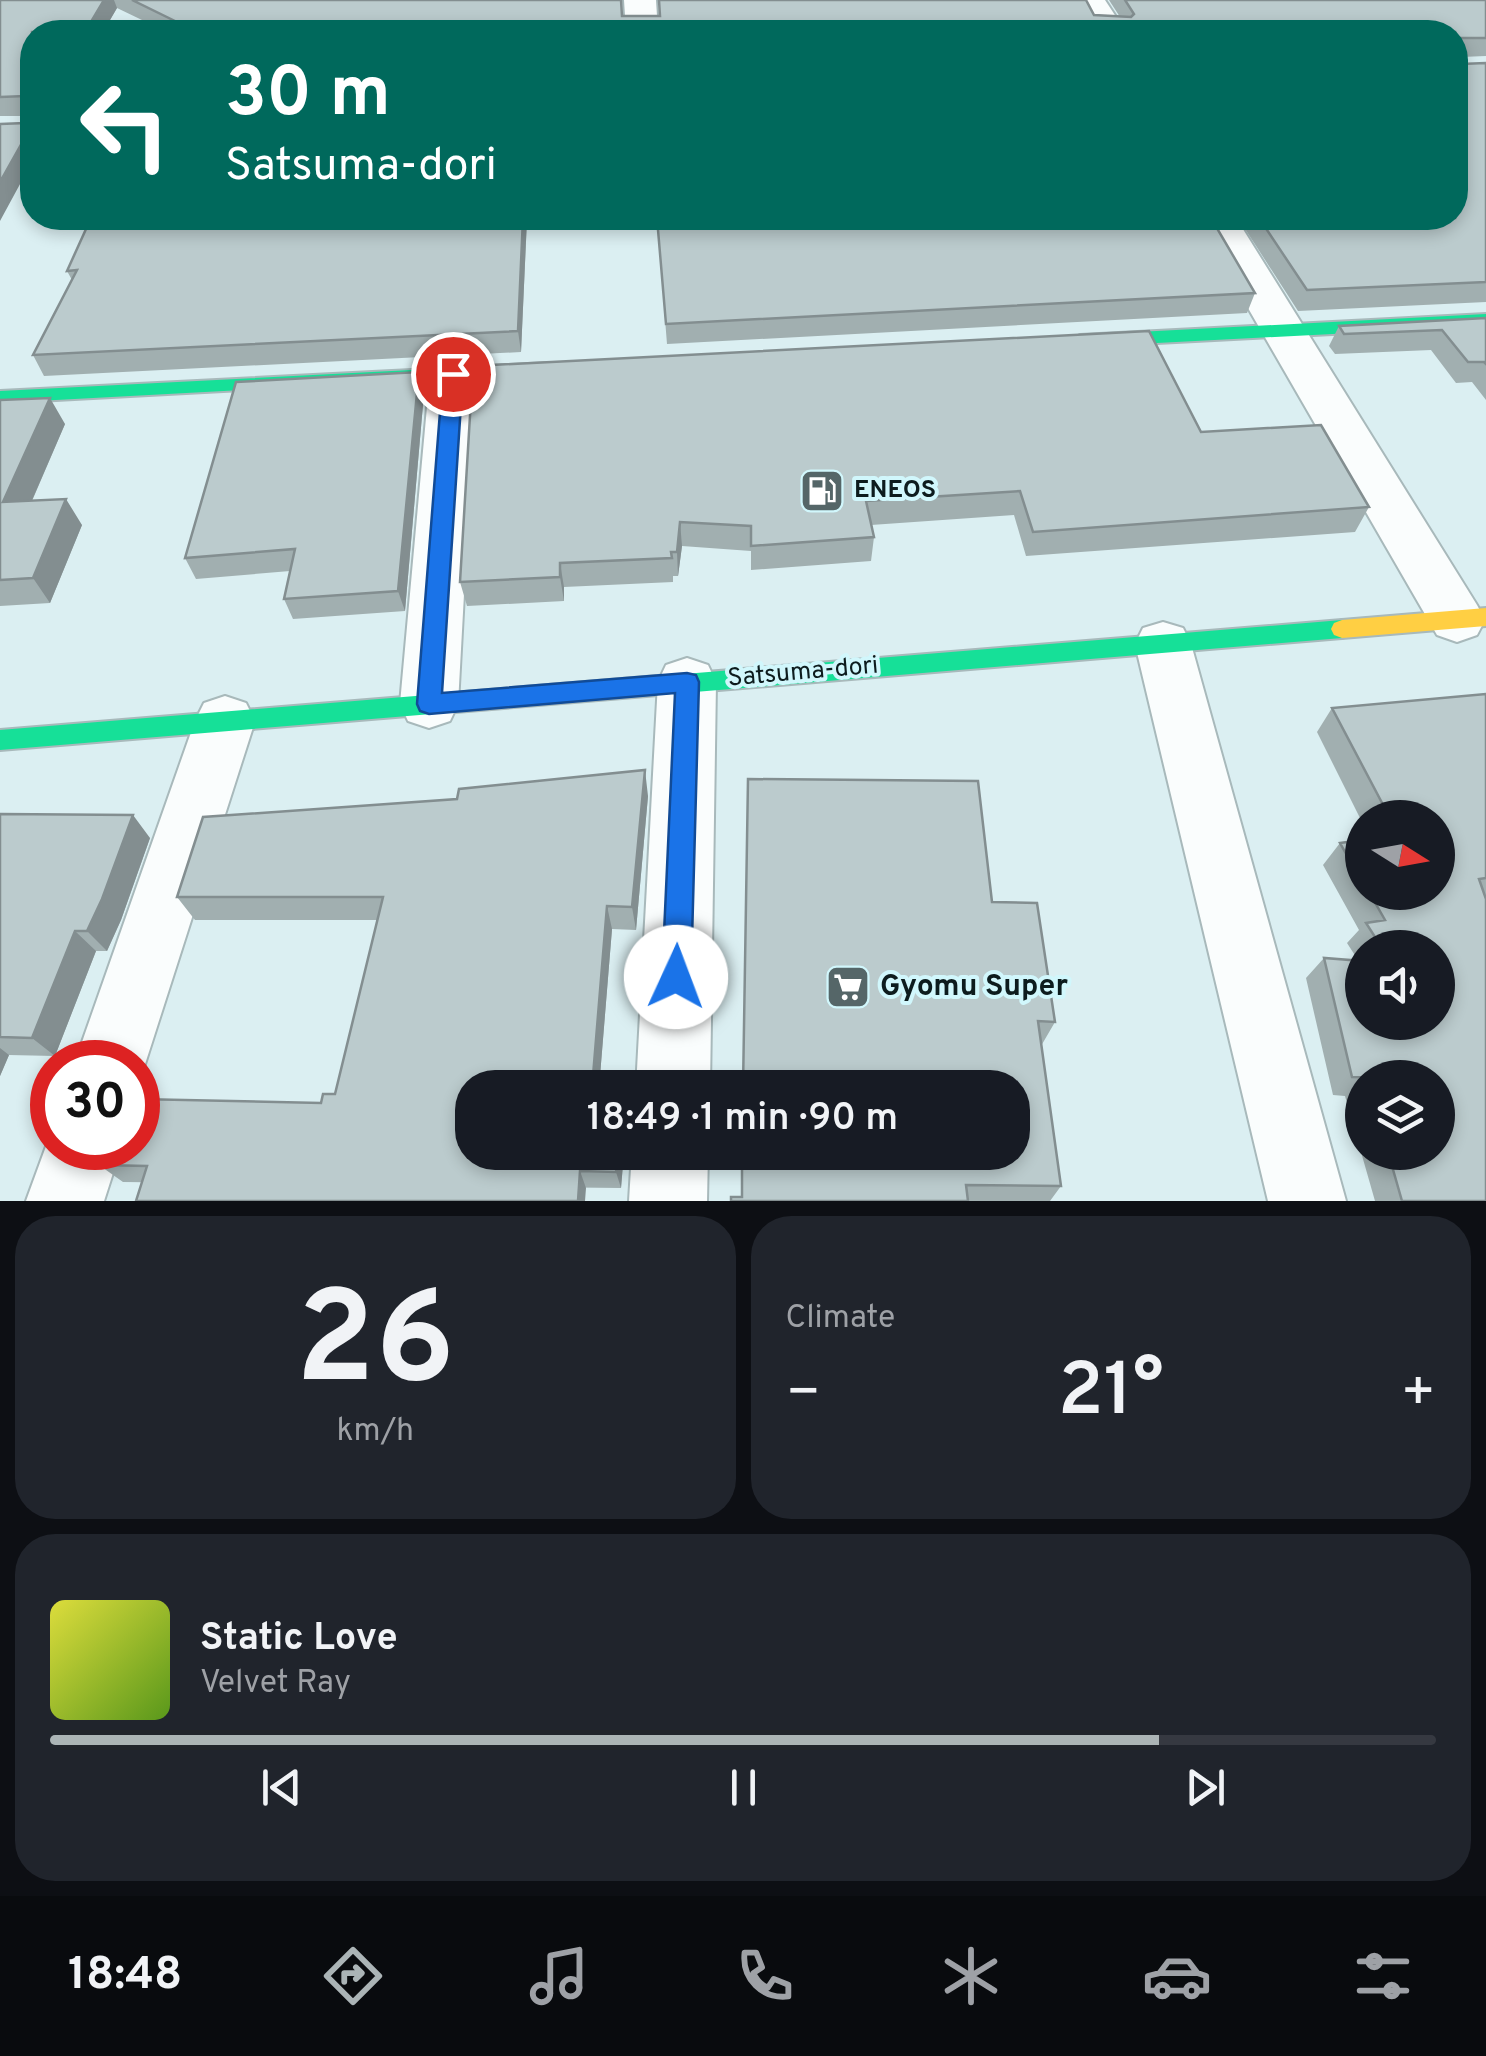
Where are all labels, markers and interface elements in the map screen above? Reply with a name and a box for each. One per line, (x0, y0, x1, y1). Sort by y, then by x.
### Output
text: 30 m (225, 52, 391, 141)
icon: left (60, 60, 190, 190)
text: Satsuma-dori (225, 139, 497, 196)
pin (411, 332, 496, 417)
icon: arrive (426, 347, 481, 402)
fuel station icon: ENEOS (799, 468, 845, 514)
place label: ENEOS (854, 475, 936, 507)
street label: Satsuma-dori (726, 650, 880, 696)
north arrow (1345, 800, 1455, 910)
map controls (1345, 800, 1455, 1170)
position arrow (624, 925, 728, 1029)
button: sound (1345, 930, 1455, 1040)
supermarket icon: Gyomu Super (825, 964, 871, 1010)
place label: Gyomu Super (880, 969, 1068, 1006)
speed limit sign: 30 (30, 1040, 160, 1170)
button: layers (1345, 1060, 1455, 1170)
text: 18:49 · 1 min · 90 m (587, 1095, 898, 1144)
text: 26 (296, 1264, 455, 1429)
text: Climate (786, 1299, 895, 1339)
text: 21° (1058, 1347, 1164, 1442)
text: − (786, 1360, 821, 1430)
text: + (1401, 1360, 1436, 1430)
text: km/h (336, 1412, 414, 1452)
text: Static Love (200, 1615, 398, 1664)
text: Velvet Ray (200, 1664, 351, 1704)
icon: previous (254, 1760, 309, 1815)
icon: pause (716, 1760, 771, 1815)
icon: next (1178, 1760, 1233, 1815)
icon: directions (318, 1941, 388, 2011)
icon: music (524, 1941, 594, 2011)
icon: phone (730, 1941, 800, 2011)
icon: climate (936, 1941, 1006, 2011)
icon: car (1142, 1941, 1212, 2011)
icon: filters (1348, 1941, 1418, 2011)
text: 18:48 (68, 1948, 182, 2005)

